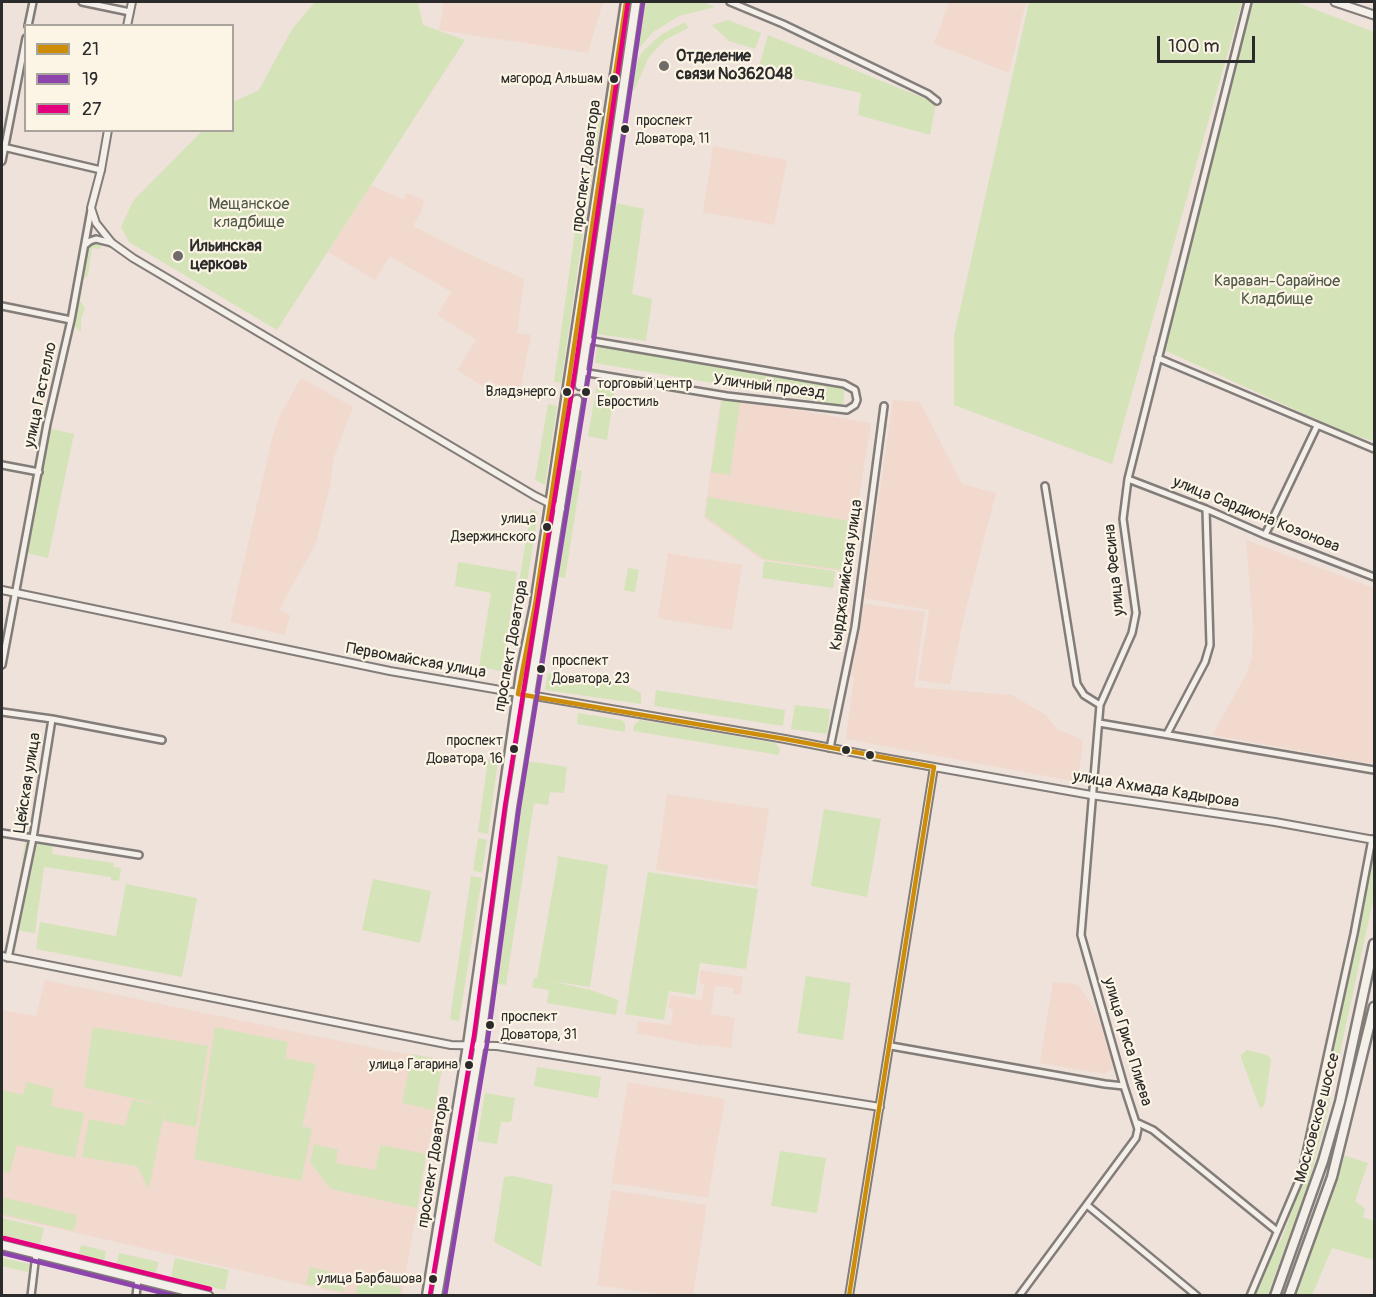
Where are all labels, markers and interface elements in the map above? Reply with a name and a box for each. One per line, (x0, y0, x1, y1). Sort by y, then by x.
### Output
legend (24, 24, 234, 132)
scale bar (1160, 24, 1258, 62)
text: 100 m (1168, 35, 1220, 58)
text: 21 (82, 38, 99, 61)
place label: Отделение связи №362048 (676, 47, 793, 85)
marker: Отделение связи №362048 (657, 59, 671, 73)
text: 19 (82, 68, 98, 91)
place label: магород Альшам (501, 71, 603, 87)
marker: магород Альшам (608, 73, 620, 85)
text: 27 (82, 98, 102, 121)
street label: проспект Доватора (568, 99, 606, 233)
place label: проспект Доватора, 11 (636, 113, 710, 146)
marker: проспект Доватора, 11 (619, 123, 631, 135)
park label: Мещанское кладбище (209, 195, 289, 233)
place label: Ильинская церковь (190, 237, 262, 275)
marker: Ильинская церковь (171, 249, 185, 263)
park label: Караван-Сарайное Кладбище (1214, 272, 1340, 310)
street label: улица Гастелло (20, 340, 62, 450)
street label: Уличный проезд (712, 371, 826, 403)
place label: торговый центр Евростиль (597, 376, 692, 408)
place label: Владэнерго (485, 384, 556, 400)
marker: Владэнерго (561, 386, 573, 398)
marker: торговый центр Евростиль (580, 386, 592, 398)
street label: улица Сардиона Козонова (1170, 473, 1342, 557)
street label: Кырджалийская улица (827, 498, 867, 652)
place label: улица Дзержинского (451, 511, 536, 544)
marker: улица Дзержинского (541, 521, 553, 533)
street label: улица Фесина (1101, 523, 1129, 617)
street label: проспект Доватора (491, 579, 533, 713)
street label: Первомайская улица (344, 639, 488, 683)
place label: проспект Доватора, 23 (552, 653, 630, 686)
marker: проспект Доватора, 23 (535, 663, 547, 675)
street label: Цейская улица (11, 731, 45, 835)
place label: проспект Доватора, 16 (427, 733, 503, 766)
marker: проспект Доватора, 16 (508, 743, 520, 755)
unlabelled marker (840, 744, 852, 756)
unlabelled marker (864, 749, 876, 761)
street label: улица Ахмада Кадырова (1071, 767, 1241, 813)
street label: улица Гриса Плиева (1098, 976, 1156, 1108)
place label: проспект Доватора, 31 (501, 1009, 577, 1042)
marker: проспект Доватора, 31 (484, 1019, 496, 1031)
street label: Московское шоссе (1291, 1051, 1345, 1185)
place label: улица Гагарина (369, 1057, 458, 1073)
marker: улица Гагарина (463, 1059, 475, 1071)
street label: проспект Доватора (414, 1095, 454, 1229)
place label: улица Барбашова (317, 1271, 422, 1287)
marker: улица Барбашова (427, 1273, 439, 1285)

